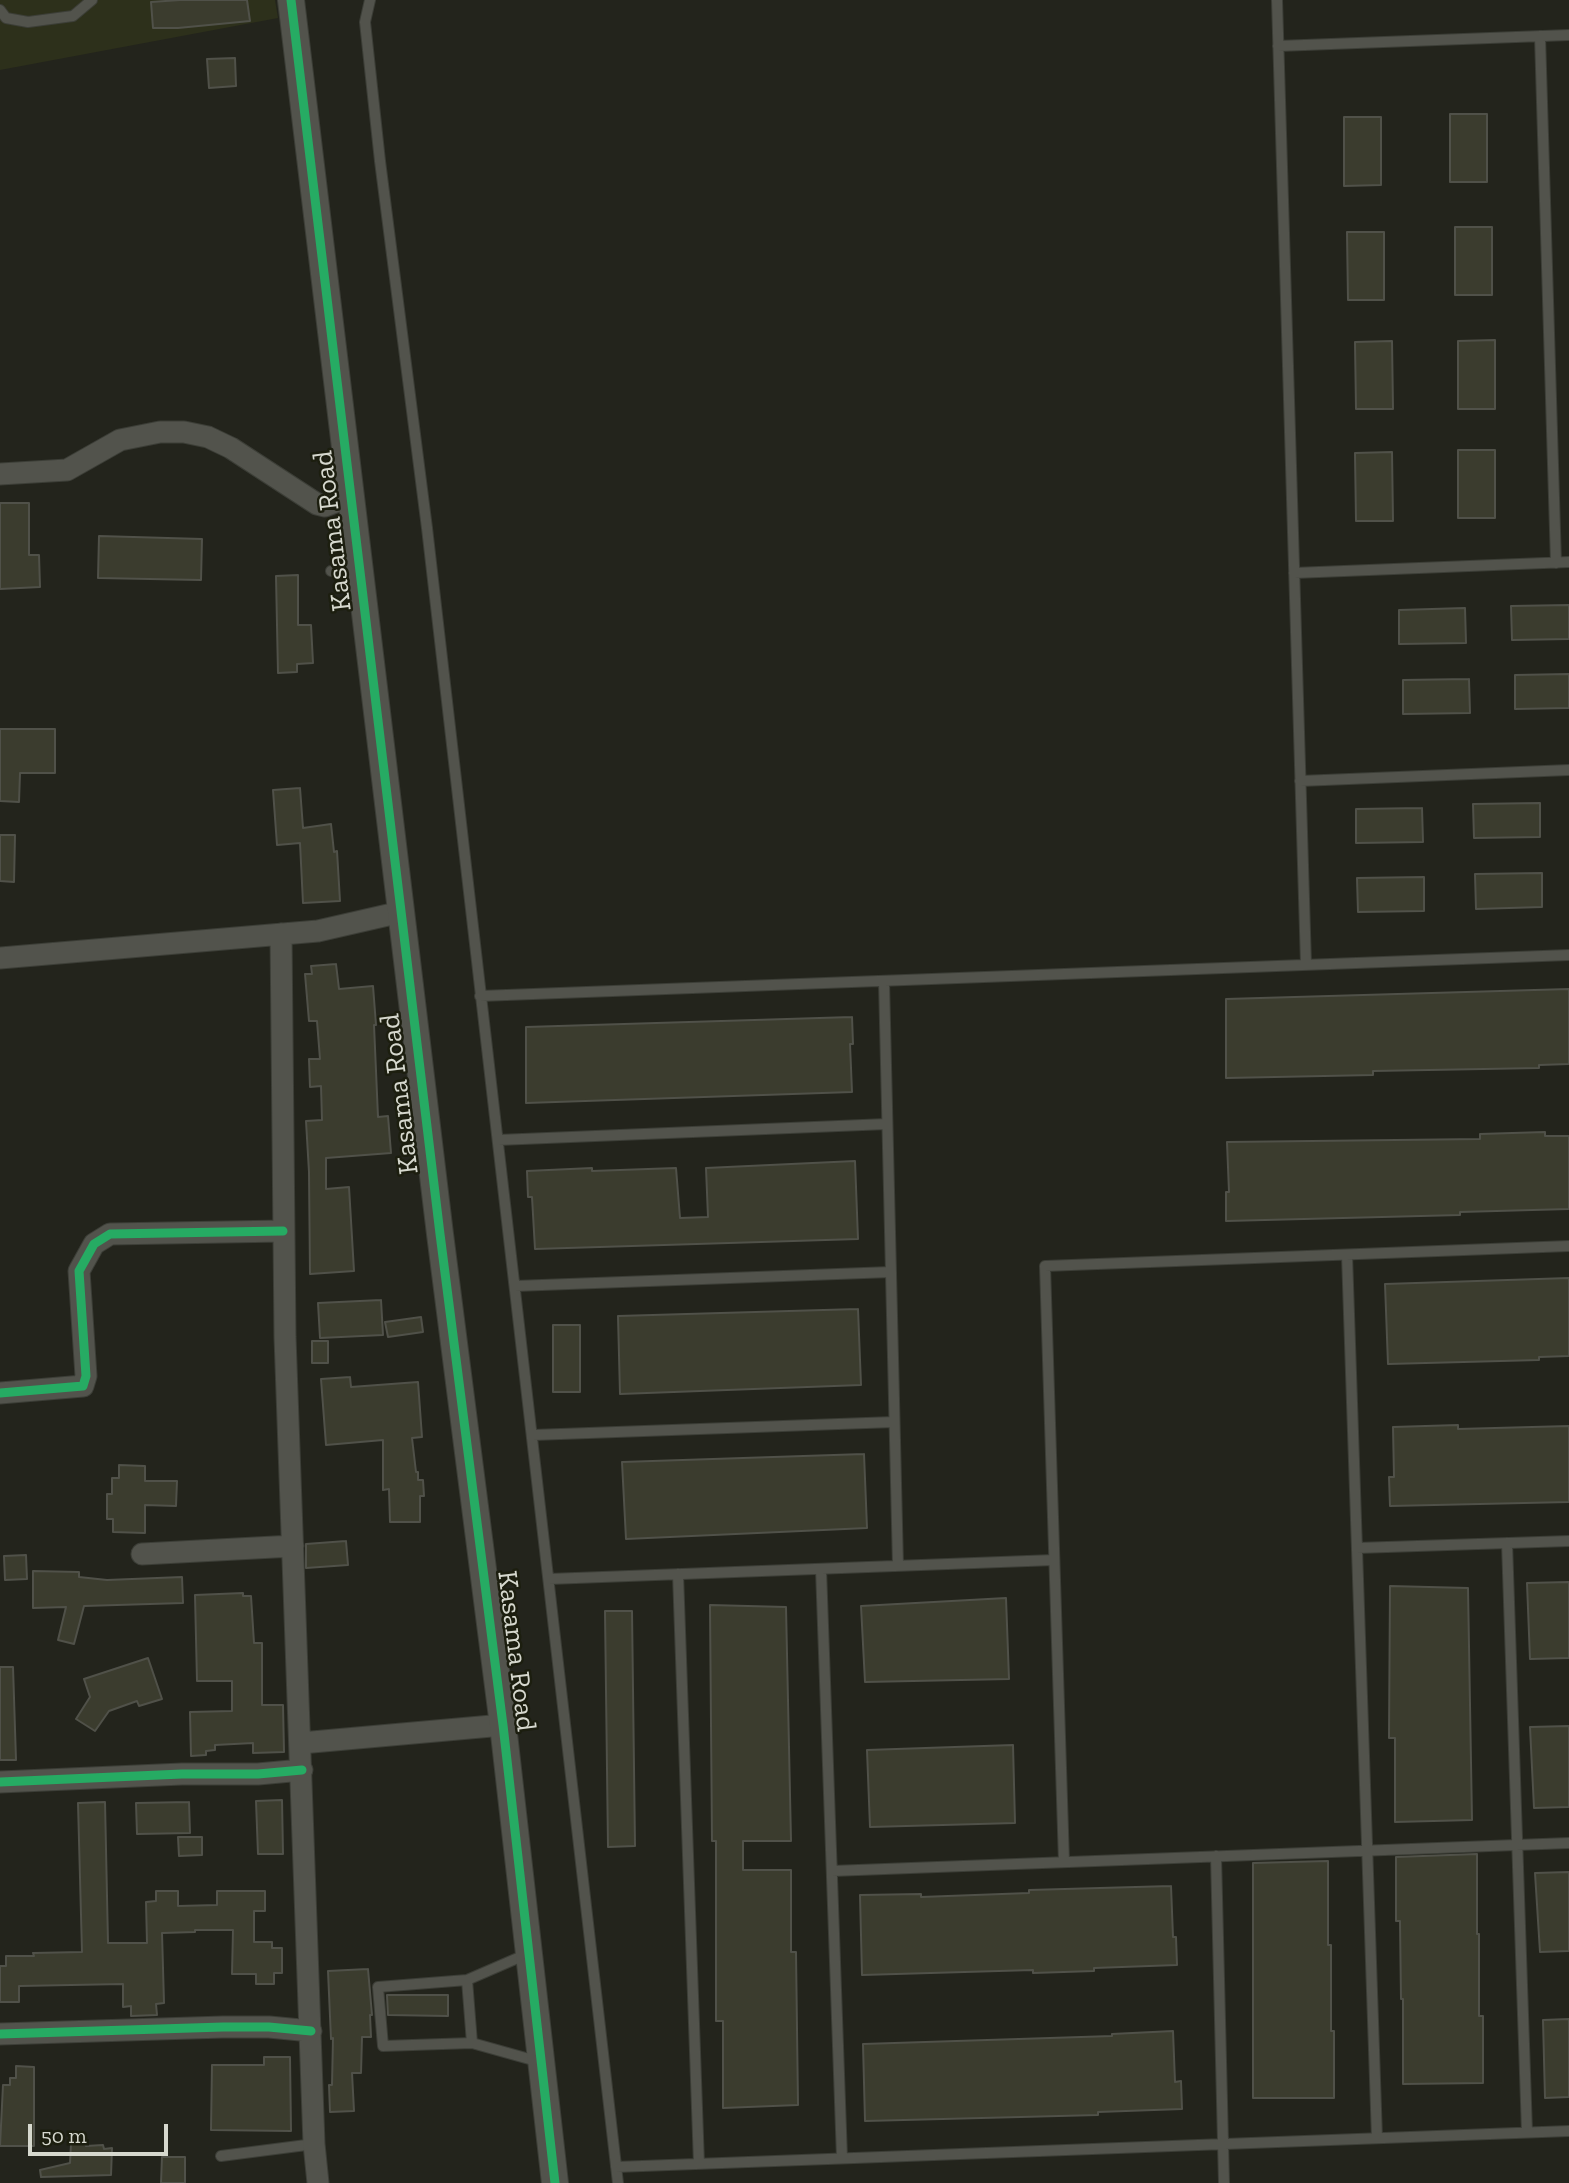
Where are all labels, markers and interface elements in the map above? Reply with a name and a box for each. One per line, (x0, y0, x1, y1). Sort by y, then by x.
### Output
street label: Kasama Road (306, 449, 360, 613)
street label: Kasama Road (373, 1012, 427, 1176)
street label: Kasama Road (489, 1569, 543, 1733)
scale bar (32, 2110, 172, 2154)
text: 50 m (41, 2123, 87, 2148)

